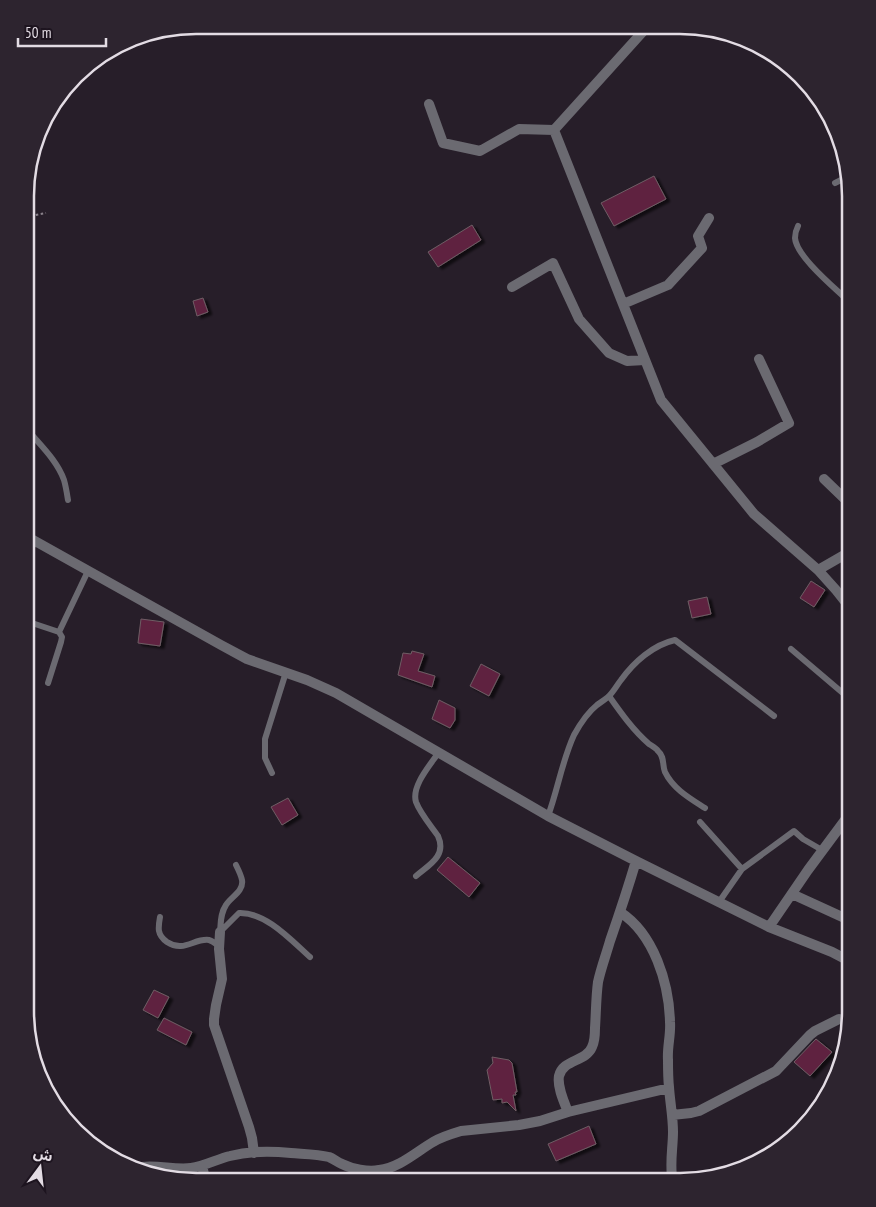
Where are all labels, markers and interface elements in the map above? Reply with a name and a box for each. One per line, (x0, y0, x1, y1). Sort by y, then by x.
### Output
scale bar (18, 15, 105, 47)
text: 50 m (25, 23, 51, 42)
north arrow (15, 1142, 65, 1192)
text: ش (32, 1143, 55, 1166)

